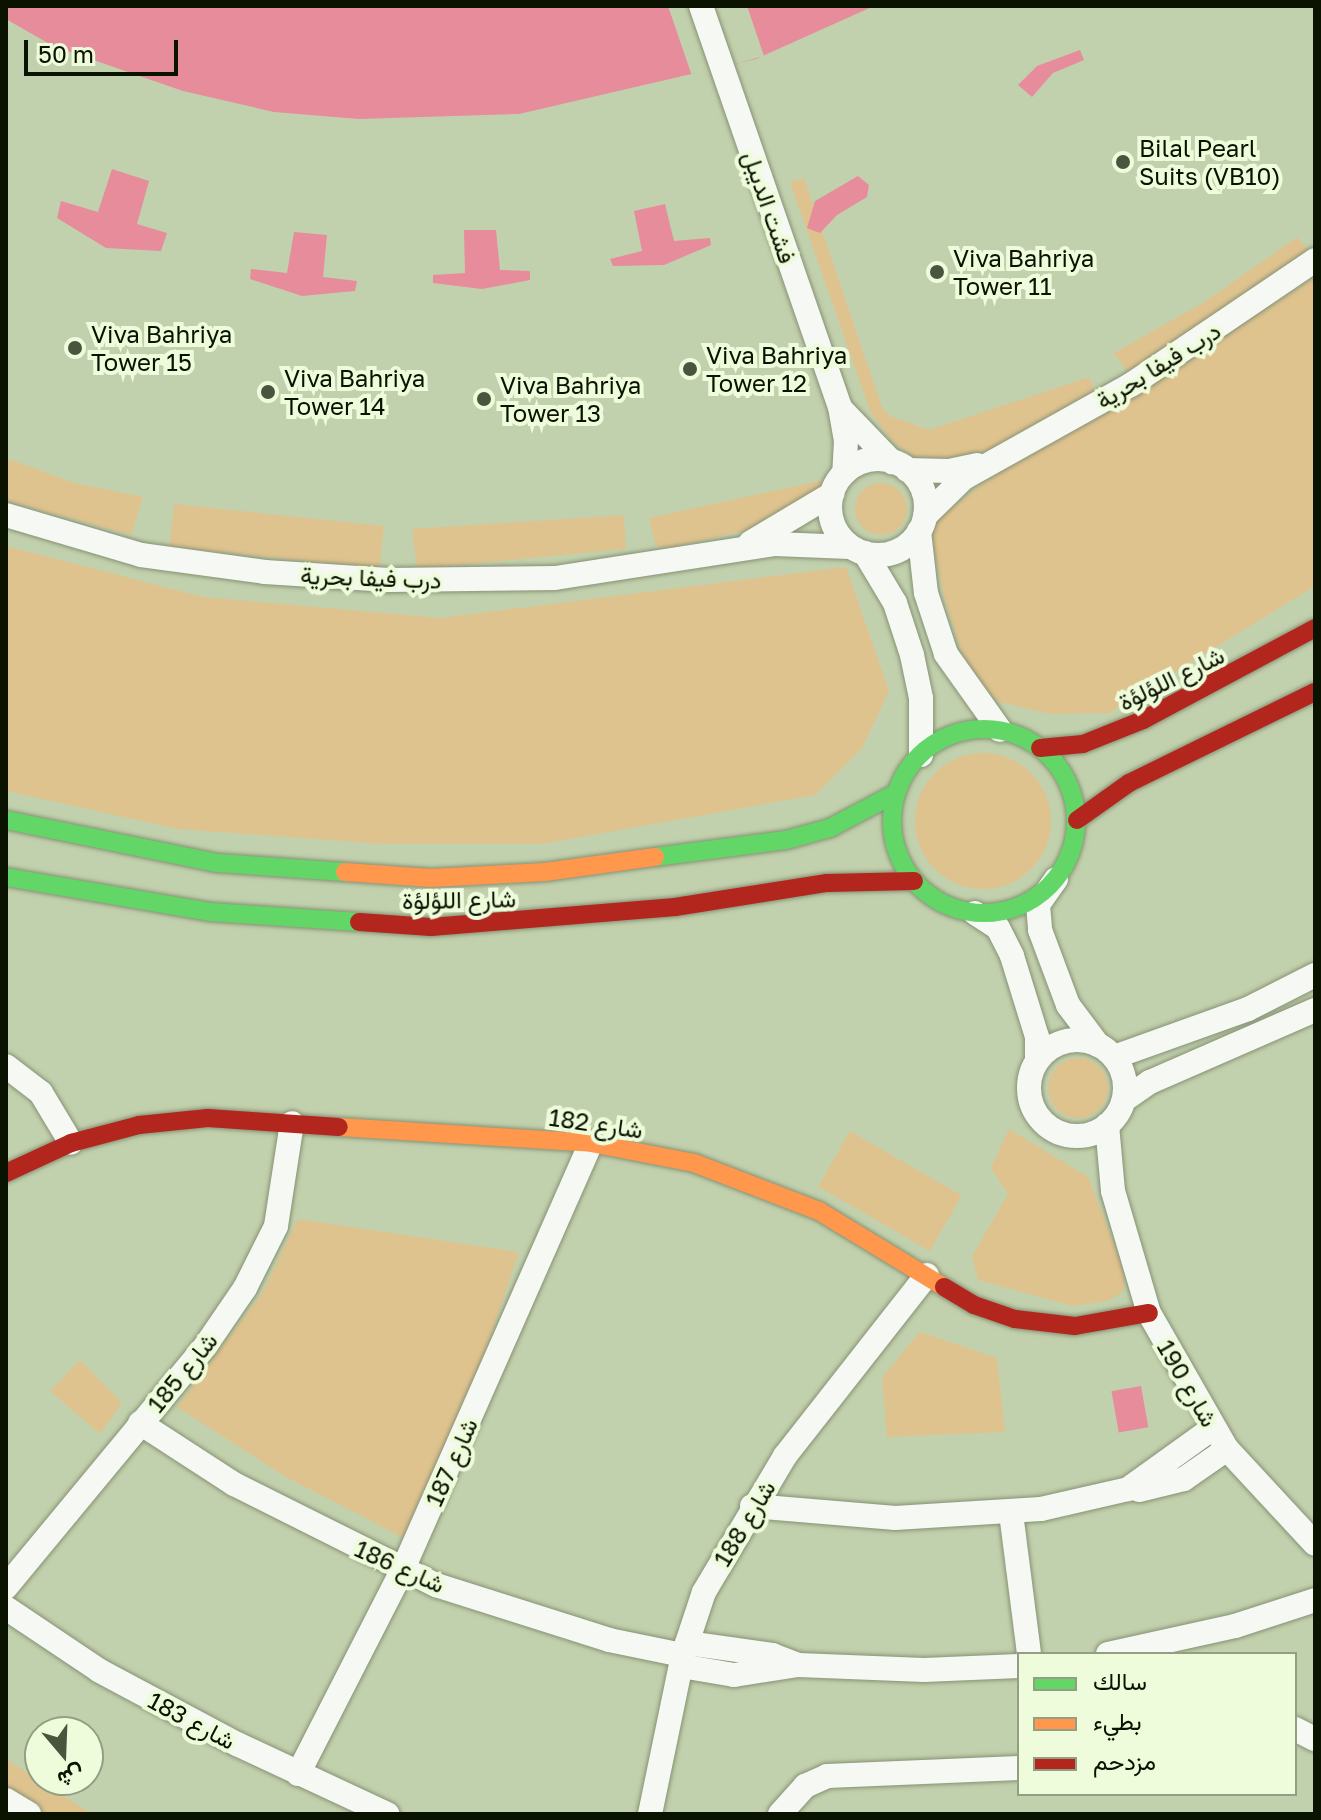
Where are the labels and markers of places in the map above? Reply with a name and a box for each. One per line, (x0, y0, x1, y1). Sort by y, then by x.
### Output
place label: Bilal Pearl Suits (VB10) (1139, 134, 1281, 190)
marker: Bilal Pearl Suits (VB10) (1114, 153, 1132, 171)
place label: Viva Bahriya Tower 11 (953, 244, 1094, 300)
marker: Viva Bahriya Tower 11 (928, 263, 946, 281)
place label: Viva Bahriya Tower 15 (91, 320, 232, 376)
marker: Viva Bahriya Tower 15 (66, 339, 84, 357)
place label: Viva Bahriya Tower 12 (706, 341, 847, 397)
marker: Viva Bahriya Tower 12 (681, 360, 699, 378)
place label: Viva Bahriya Tower 14 (284, 364, 425, 420)
place label: Viva Bahriya Tower 13 (500, 371, 641, 427)
marker: Viva Bahriya Tower 14 (259, 383, 277, 401)
marker: Viva Bahriya Tower 13 (475, 390, 493, 408)

